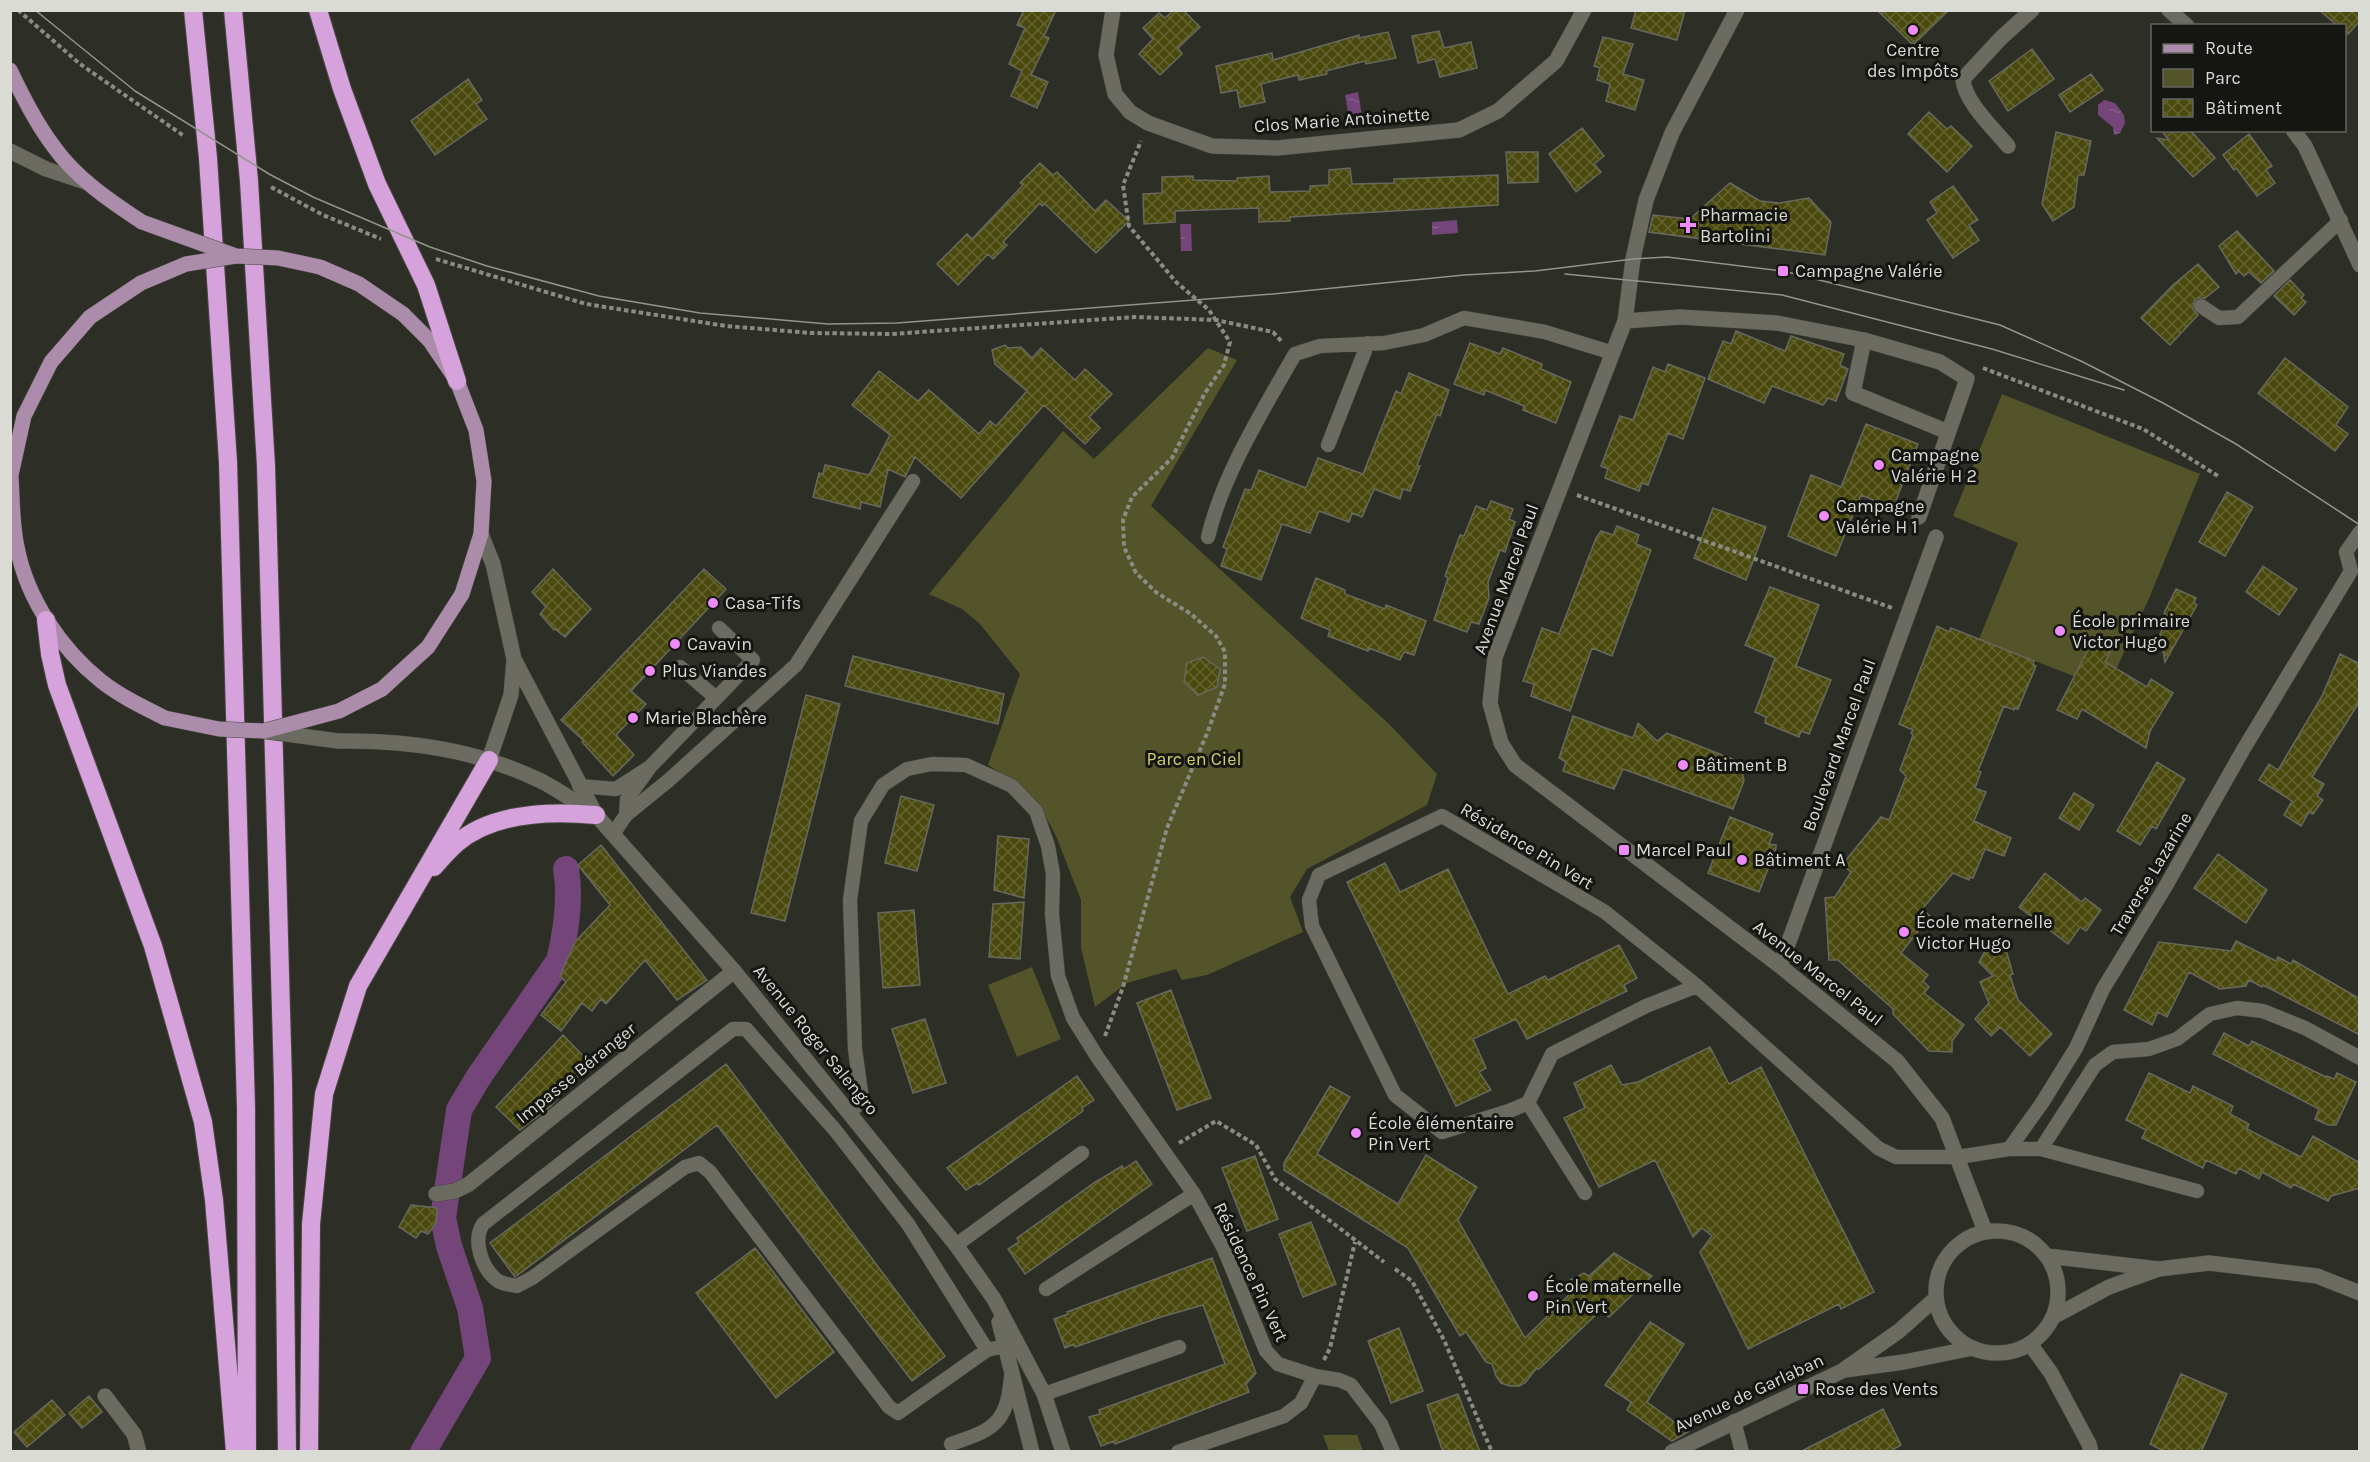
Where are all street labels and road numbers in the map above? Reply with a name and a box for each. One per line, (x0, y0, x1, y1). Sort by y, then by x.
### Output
street label: Clos Marie Antoinette (1253, 103, 1431, 137)
street label: Avenue Marcel Paul (1468, 501, 1544, 657)
street label: Boulevard Marcel Paul (1798, 656, 1880, 834)
street label: Résidence Pin Vert (1457, 798, 1598, 894)
street label: Traverse Lazarine (2105, 808, 2197, 940)
street label: Avenue Marcel Paul (1749, 915, 1887, 1031)
street label: Avenue Roger Salengro (749, 960, 883, 1120)
street label: Impasse Béranger (511, 1017, 641, 1128)
street label: Résidence Pin Vert (1209, 1199, 1293, 1345)
street label: Avenue de Garlaban (1671, 1349, 1827, 1437)

